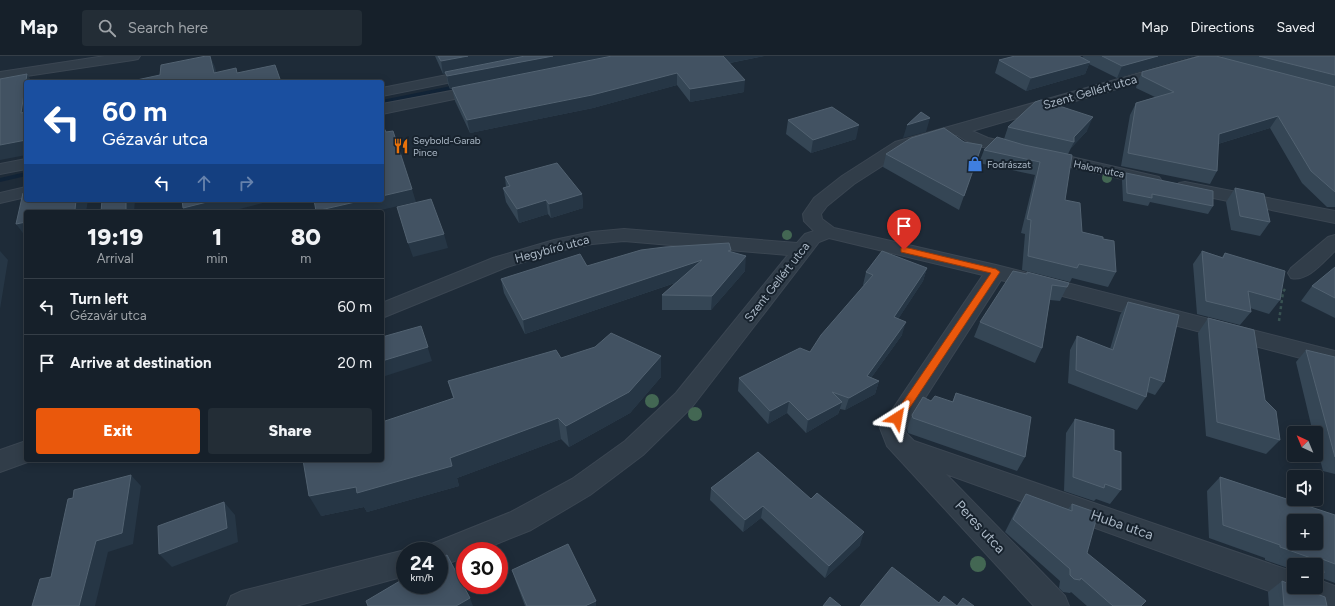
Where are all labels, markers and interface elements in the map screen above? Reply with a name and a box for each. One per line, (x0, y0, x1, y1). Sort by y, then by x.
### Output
search box (82, 10, 362, 46)
text: Map (20, 16, 58, 39)
icon: search (96, 17, 118, 39)
text: Search here (128, 19, 208, 37)
text: Map (1141, 19, 1169, 36)
text: Directions (1191, 19, 1254, 36)
text: Saved (1276, 19, 1315, 36)
street label: Szent Gellért utca (1041, 72, 1139, 112)
text: 60 m (102, 94, 167, 128)
icon: left (36, 96, 88, 148)
text: Gézavár utca (102, 128, 208, 150)
place label: Seybold-Garab Pince (413, 134, 481, 159)
restaurant icon: Seybold-Garab Pince (392, 137, 410, 155)
shop icon: Fodrászat (966, 155, 984, 173)
street label: Halom utca (1072, 157, 1126, 181)
place label: Fodrászat (987, 158, 1031, 171)
icon: left (151, 172, 173, 194)
icon: ahead (193, 172, 215, 194)
icon: right (235, 172, 257, 194)
pin (887, 209, 921, 250)
icon: arrive (893, 215, 915, 237)
text: 19:19 (87, 222, 143, 251)
text: 1 (212, 222, 222, 251)
text: 80 (291, 222, 321, 251)
street label: Hegybíró utca (513, 232, 591, 266)
street label: Szent Gellért utca (742, 240, 812, 324)
text: Arrival (97, 251, 134, 266)
text: min (206, 251, 228, 266)
text: m (300, 251, 311, 266)
text: Turn left (70, 290, 128, 308)
icon: left (36, 296, 58, 318)
text: 60 m (337, 298, 372, 316)
text: Gézavár utca (70, 308, 147, 323)
icon: arrive (36, 352, 58, 374)
text: Arrive at destination (70, 354, 211, 372)
text: 20 m (338, 354, 372, 372)
position arrow (876, 397, 918, 439)
button: Exit (36, 408, 200, 454)
button: Share (208, 408, 372, 454)
north arrow (1287, 426, 1323, 462)
map controls (1287, 426, 1323, 594)
button: sound (1287, 470, 1323, 506)
street label: Peres utca (951, 497, 1009, 557)
street label: Huba utca (1089, 506, 1155, 544)
button: + (1287, 514, 1323, 550)
speed limit sign: 30 (456, 542, 508, 594)
text: 24 (410, 551, 434, 575)
button: − (1287, 558, 1323, 594)
text: km/h (411, 571, 433, 584)

